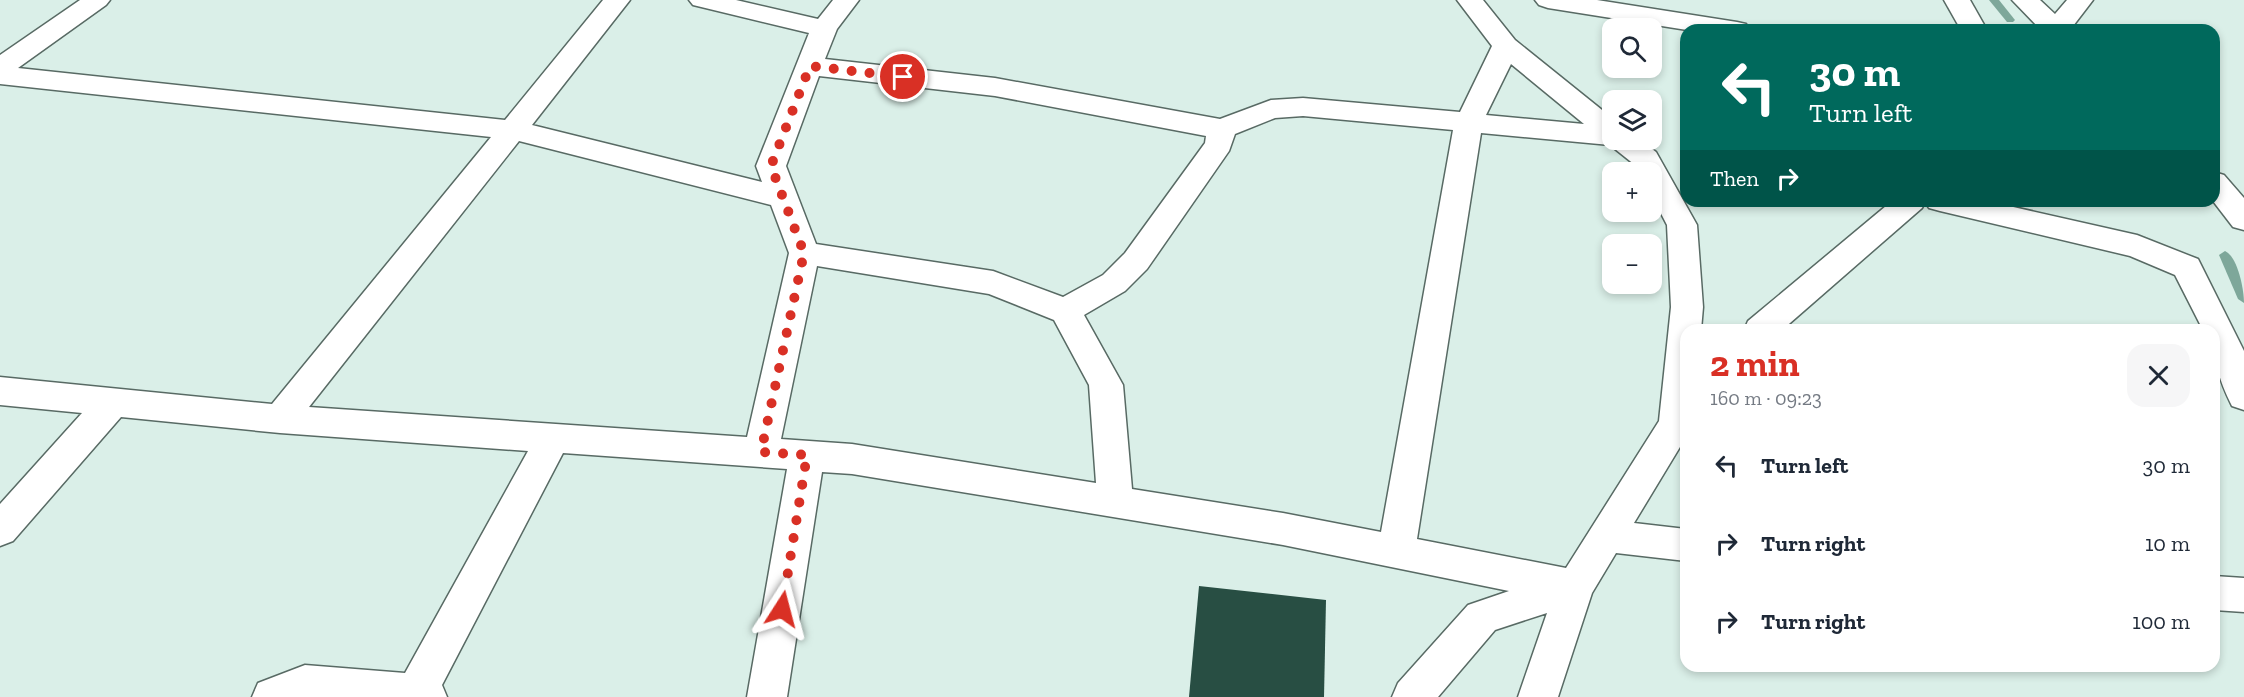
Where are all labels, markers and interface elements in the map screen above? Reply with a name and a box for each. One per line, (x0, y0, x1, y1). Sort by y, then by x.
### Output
map controls (1602, 18, 1662, 294)
button: search (1602, 18, 1662, 78)
text: 30 m (1809, 46, 1900, 97)
icon: left (1710, 48, 1788, 126)
pin (877, 51, 928, 102)
icon: arrive (886, 60, 919, 93)
button: layers (1602, 90, 1662, 150)
text: Turn left (1809, 97, 1912, 129)
button: + (1602, 162, 1662, 222)
icon: right (1771, 162, 1804, 195)
text: Then (1710, 165, 1759, 192)
button: − (1602, 234, 1662, 294)
text: 2 min (1710, 342, 1800, 385)
button: close (2127, 344, 2190, 407)
text: 160 m · 09:23 (1710, 386, 1822, 410)
icon: left (1710, 449, 1743, 482)
text: Turn left (1761, 452, 1848, 479)
text: 30 m (2143, 452, 2190, 479)
icon: right (1710, 527, 1743, 560)
text: Turn right (1761, 530, 1865, 557)
text: 10 m (2145, 530, 2190, 557)
position arrow (750, 577, 814, 641)
icon: right (1710, 605, 1743, 638)
text: Turn right (1761, 608, 1865, 635)
text: 100 m (2132, 608, 2190, 635)

